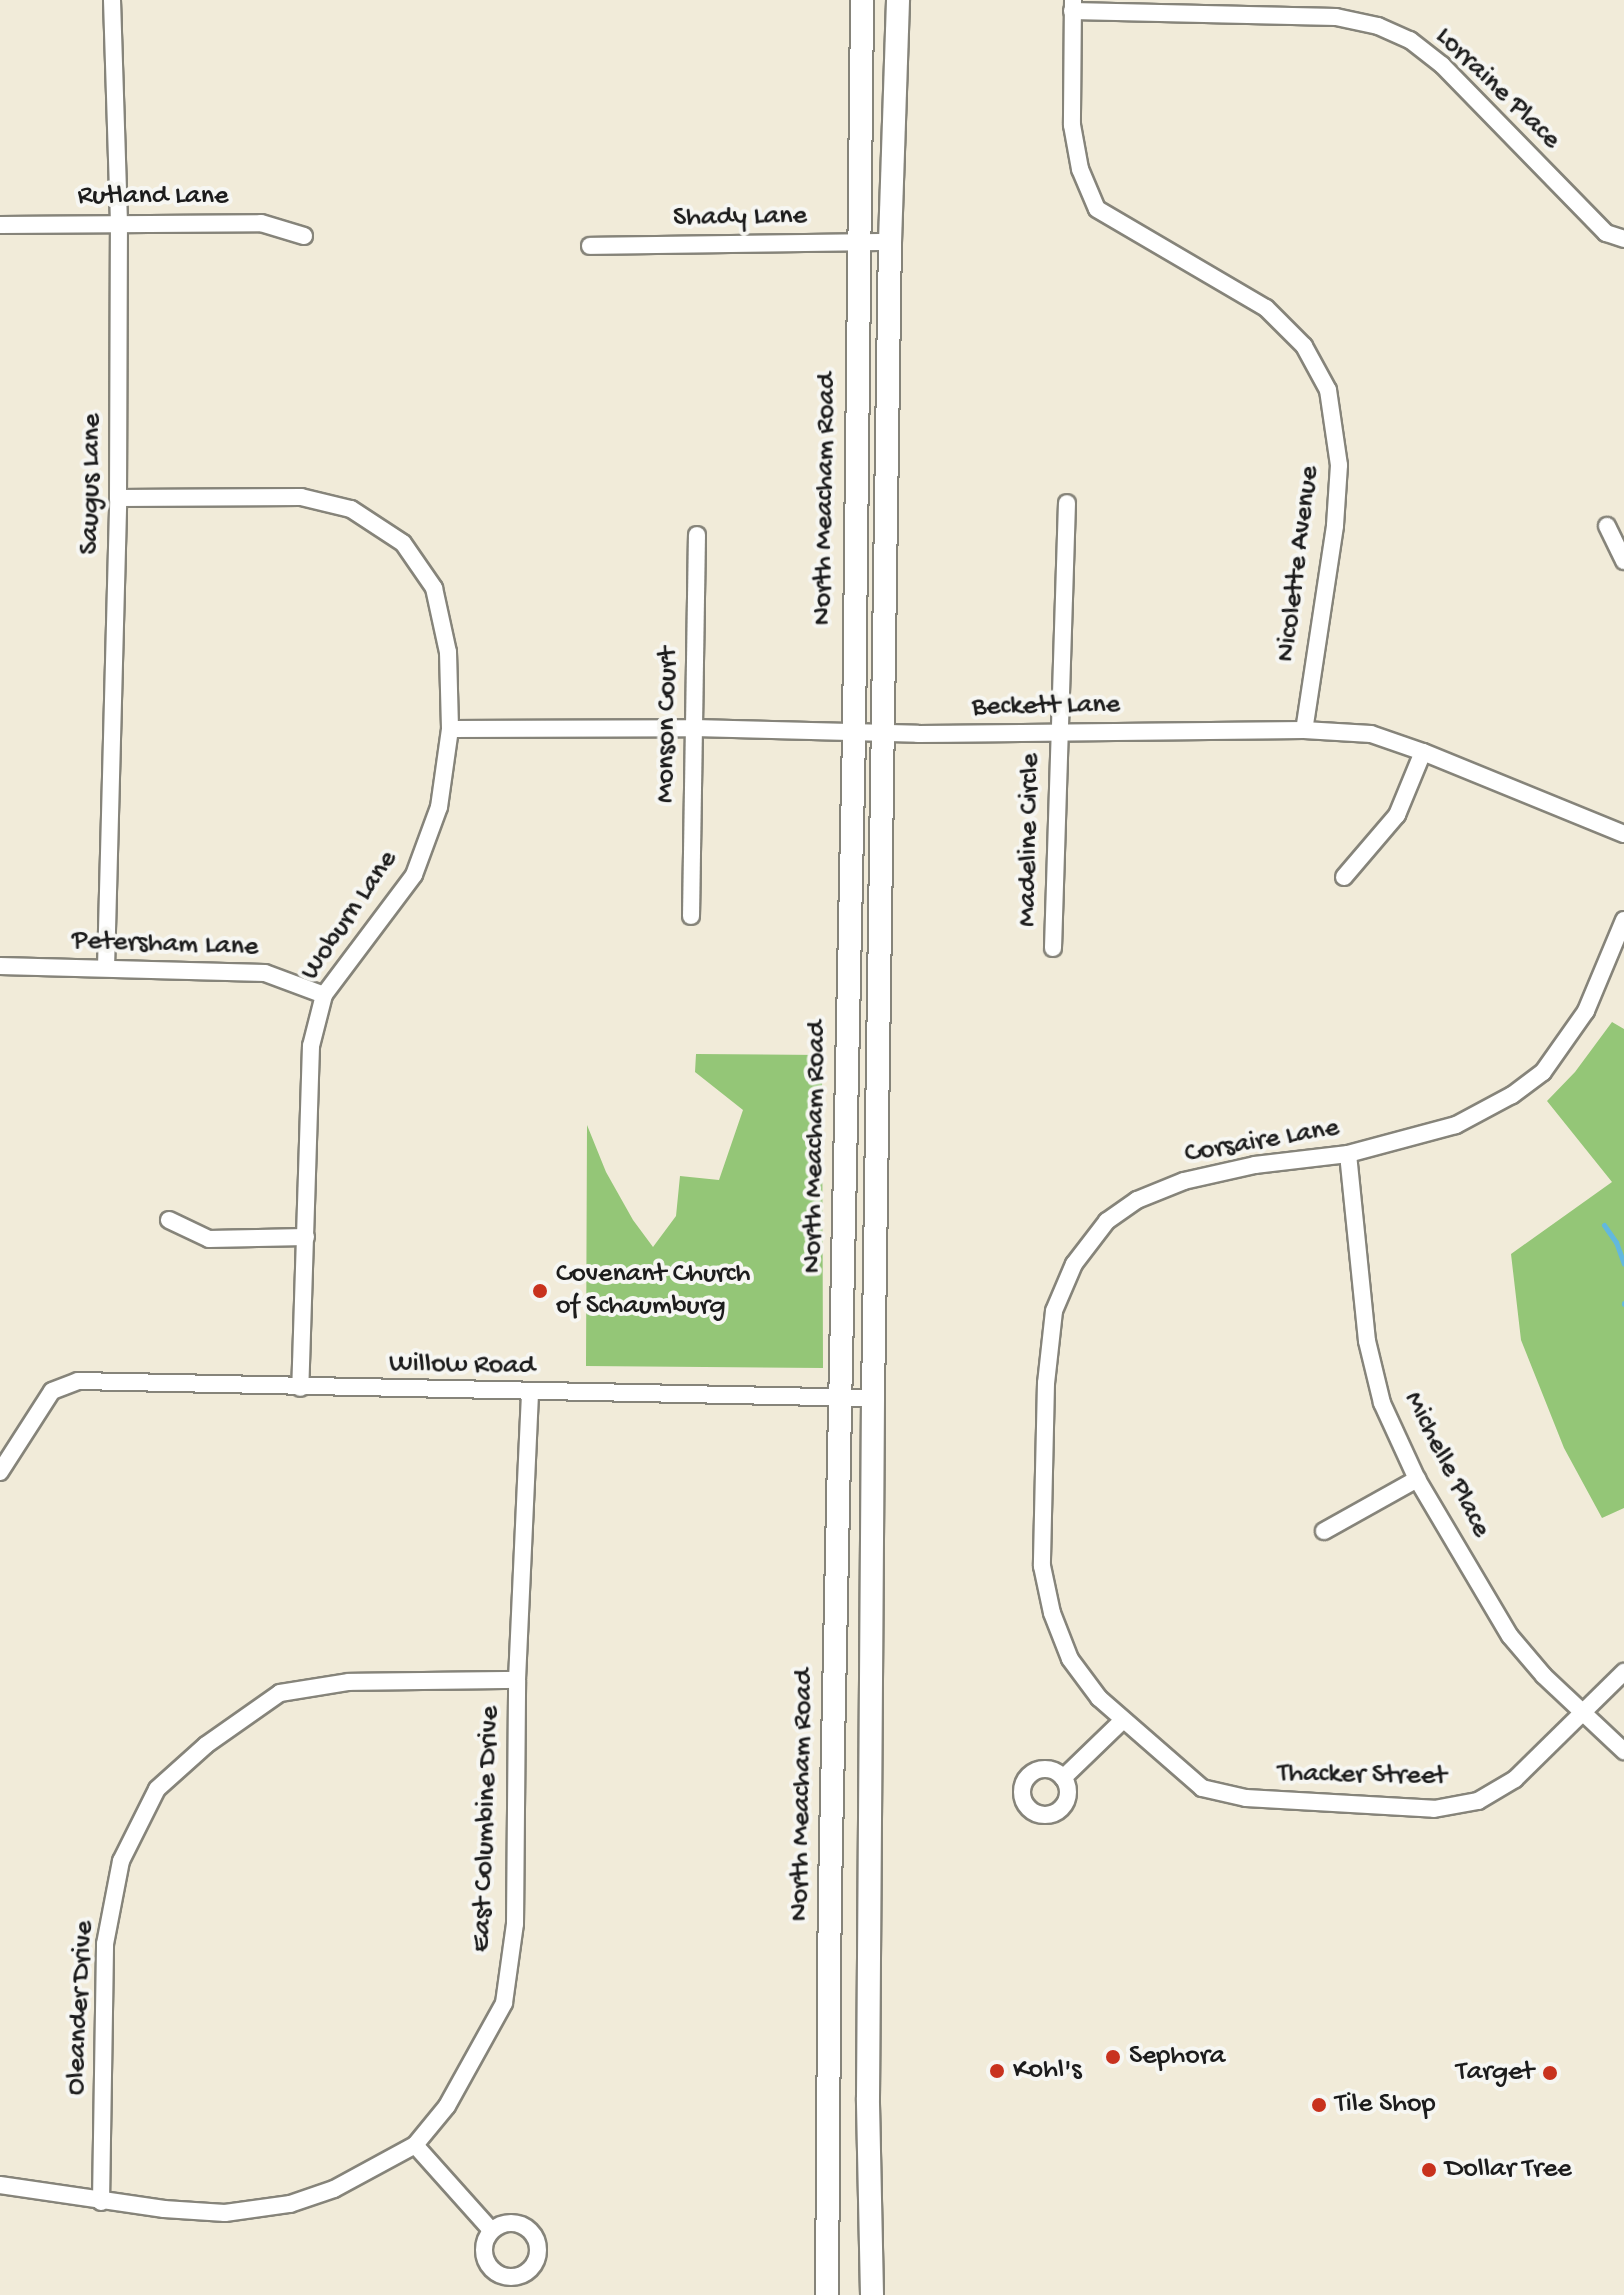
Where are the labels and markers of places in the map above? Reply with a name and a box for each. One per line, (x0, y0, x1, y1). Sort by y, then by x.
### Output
place label: Covenant Church of Schaumburg (556, 1258, 751, 1324)
marker: Covenant Church of Schaumburg (531, 1282, 549, 1300)
place label: Sephora (1129, 2040, 1225, 2074)
marker: Sephora (1104, 2048, 1122, 2066)
place label: Kohl's (1013, 2054, 1082, 2088)
place label: Target (1456, 2056, 1534, 2090)
marker: Kohl's (988, 2062, 1006, 2080)
marker: Target (1541, 2064, 1559, 2082)
place label: Tile Shop (1335, 2088, 1435, 2122)
marker: Tile Shop (1310, 2096, 1328, 2114)
place label: Dollar Tree (1445, 2153, 1572, 2187)
marker: Dollar Tree (1420, 2161, 1438, 2179)

